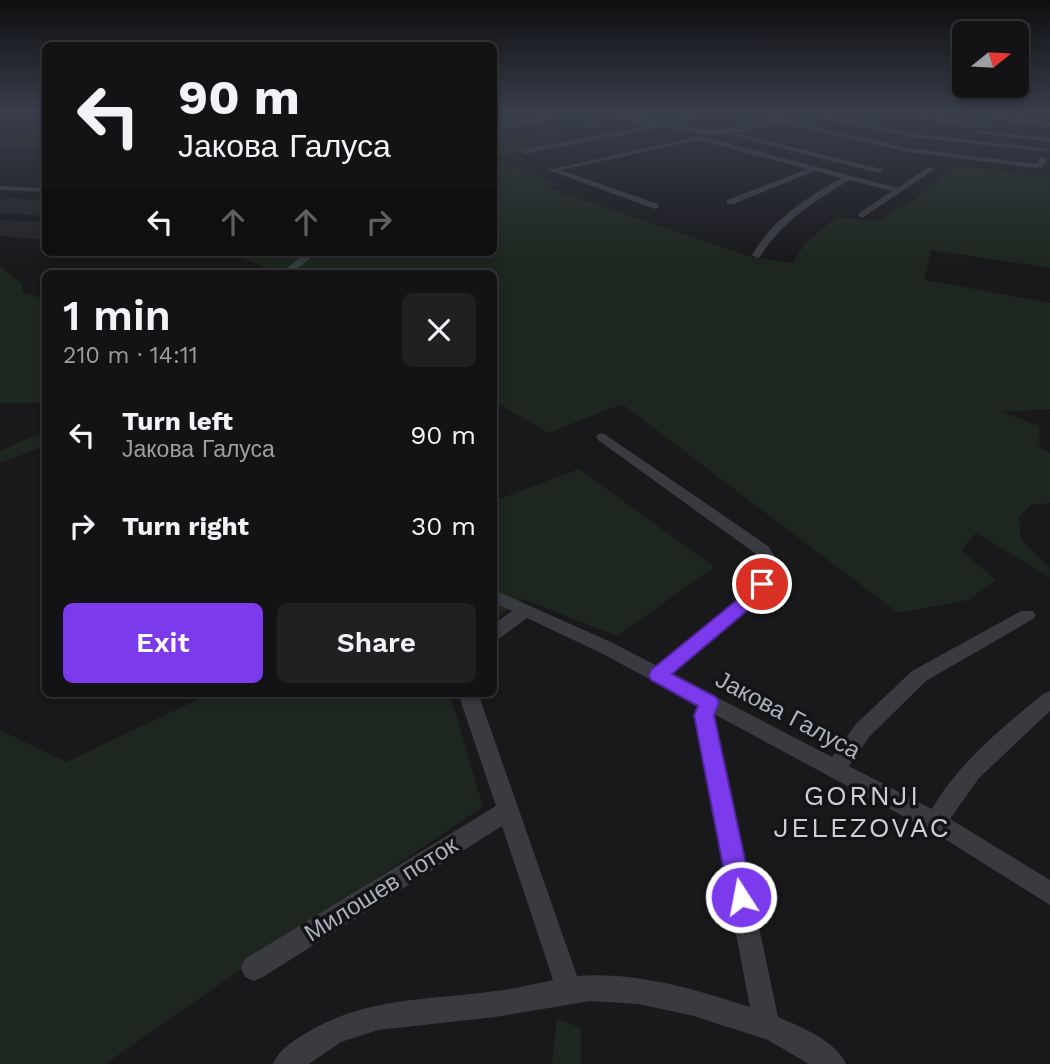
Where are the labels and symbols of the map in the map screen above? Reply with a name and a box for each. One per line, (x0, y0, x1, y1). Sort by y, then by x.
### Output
north arrow (952, 21, 1029, 98)
pin (732, 554, 792, 614)
street label: Јакова Галуса (711, 665, 866, 765)
district label: GORNJI JELEZOVAC (773, 779, 951, 844)
street label: Милошев поток (299, 831, 463, 947)
position arrow (704, 860, 778, 934)

